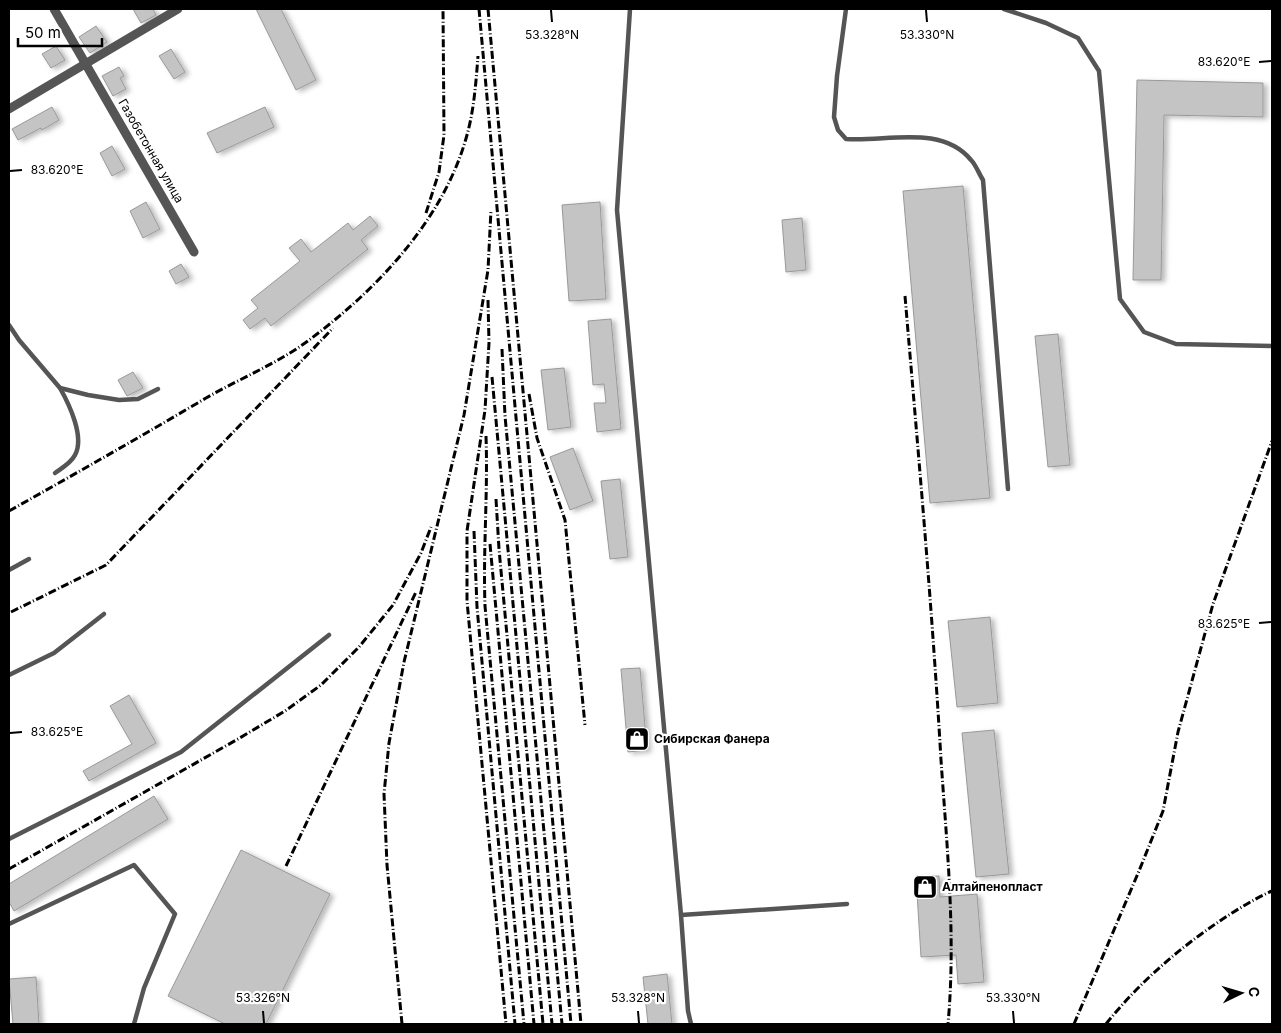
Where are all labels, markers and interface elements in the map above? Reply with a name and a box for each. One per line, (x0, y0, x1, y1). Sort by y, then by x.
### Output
scale bar (18, 15, 101, 47)
text: 50 m (25, 23, 61, 42)
text: 53.328°N (525, 27, 579, 42)
text: 53.330°N (900, 27, 954, 42)
text: 83.620°E (1198, 54, 1250, 69)
street label: Газобетонная улица (116, 96, 187, 205)
text: 83.620°E (31, 162, 83, 177)
text: 83.625°E (1198, 616, 1250, 631)
text: 83.625°E (31, 724, 83, 739)
shop icon: Сибирская Фанера (624, 726, 650, 752)
place label: Сибирская Фанера (654, 731, 770, 746)
shop icon: Алтайпенопласт (912, 874, 938, 900)
place label: Алтайпенопласт (942, 879, 1043, 894)
north arrow (1216, 968, 1266, 1018)
text: С (1246, 986, 1263, 998)
text: 53.326°N (236, 990, 290, 1005)
text: 53.328°N (611, 990, 665, 1005)
text: 53.330°N (986, 990, 1040, 1005)

